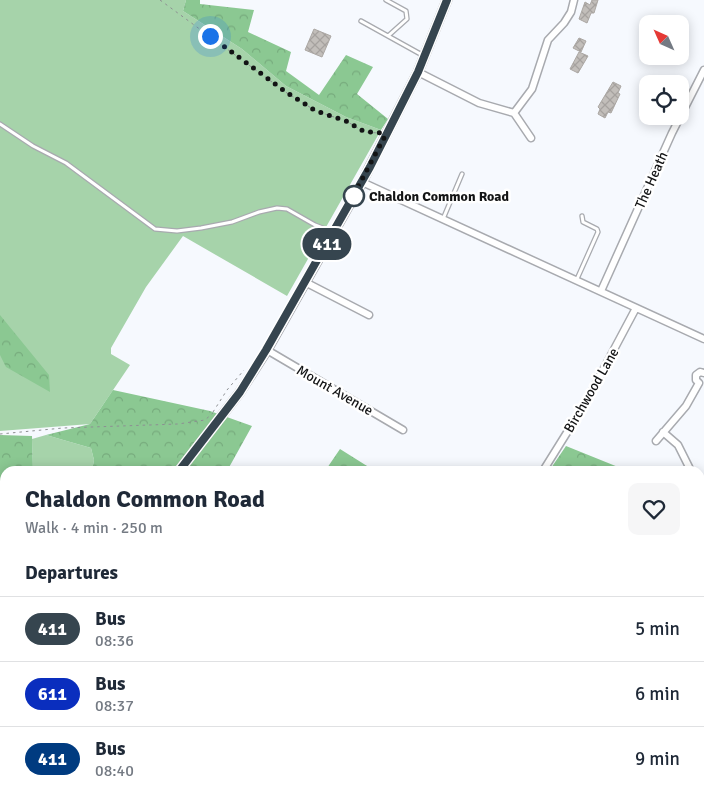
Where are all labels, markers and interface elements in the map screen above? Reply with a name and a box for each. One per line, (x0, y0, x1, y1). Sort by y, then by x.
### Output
north arrow (639, 15, 689, 65)
map controls (639, 15, 689, 125)
your location (198, 24, 223, 49)
button: locate (639, 75, 689, 125)
street label: The Heath (631, 149, 672, 211)
marker: Chaldon Common Road (343, 185, 365, 207)
place label: Chaldon Common Road (369, 188, 509, 205)
line badge: 411 (298, 228, 356, 260)
text: 411 (312, 233, 342, 255)
street label: Birchwood Lane (560, 345, 623, 436)
street label: Mount Avenue (293, 362, 376, 419)
button: heart (628, 483, 680, 535)
text: Chaldon Common Road (25, 484, 265, 514)
text: Walk · 4 min · 250 m (25, 518, 163, 538)
text: Departures (25, 561, 118, 585)
text: Bus (95, 607, 126, 631)
text: 5 min (635, 617, 680, 641)
text: 411 (38, 618, 67, 640)
text: 08:36 (95, 631, 134, 651)
text: Bus (95, 672, 126, 696)
text: 6 min (635, 682, 680, 706)
text: 611 (38, 683, 67, 705)
text: 08:37 (95, 696, 134, 716)
text: Bus (95, 737, 126, 761)
text: 9 min (635, 747, 680, 771)
text: 411 (38, 748, 67, 770)
text: 08:40 (95, 761, 134, 781)

